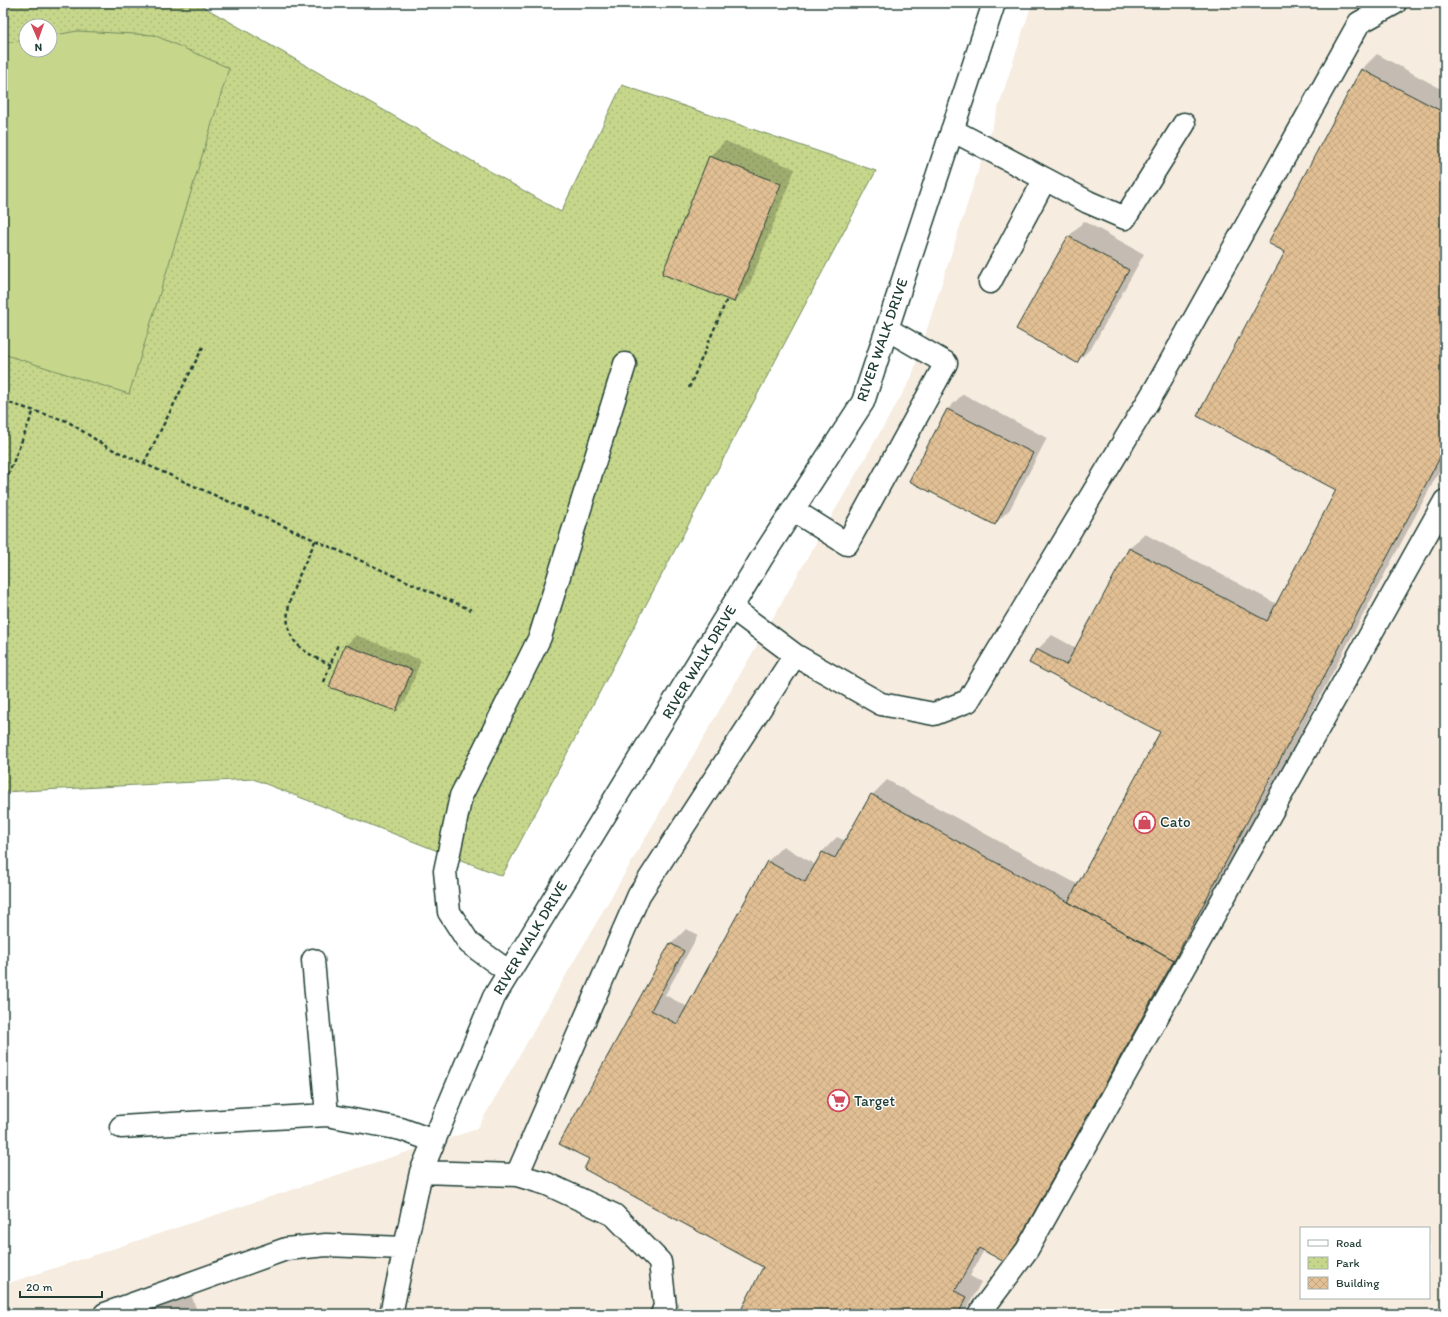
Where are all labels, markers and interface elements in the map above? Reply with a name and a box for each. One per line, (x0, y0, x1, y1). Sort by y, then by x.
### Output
north arrow (18, 18, 58, 58)
text: N (34, 41, 42, 54)
street label: RIVER WALK DRIVE (852, 276, 912, 404)
street label: RIVER WALK DRIVE (658, 602, 740, 722)
shop icon: Cato (1131, 809, 1157, 835)
place label: Cato (1160, 813, 1191, 831)
street label: RIVER WALK DRIVE (489, 878, 571, 998)
supermarket icon: Target (826, 1088, 852, 1114)
place label: Target (854, 1092, 895, 1110)
legend (1300, 1227, 1430, 1299)
text: Road (1336, 1236, 1362, 1250)
text: Park (1336, 1256, 1360, 1270)
scale bar (20, 1273, 102, 1299)
text: Building (1336, 1276, 1380, 1290)
text: 20 m (26, 1280, 53, 1294)

